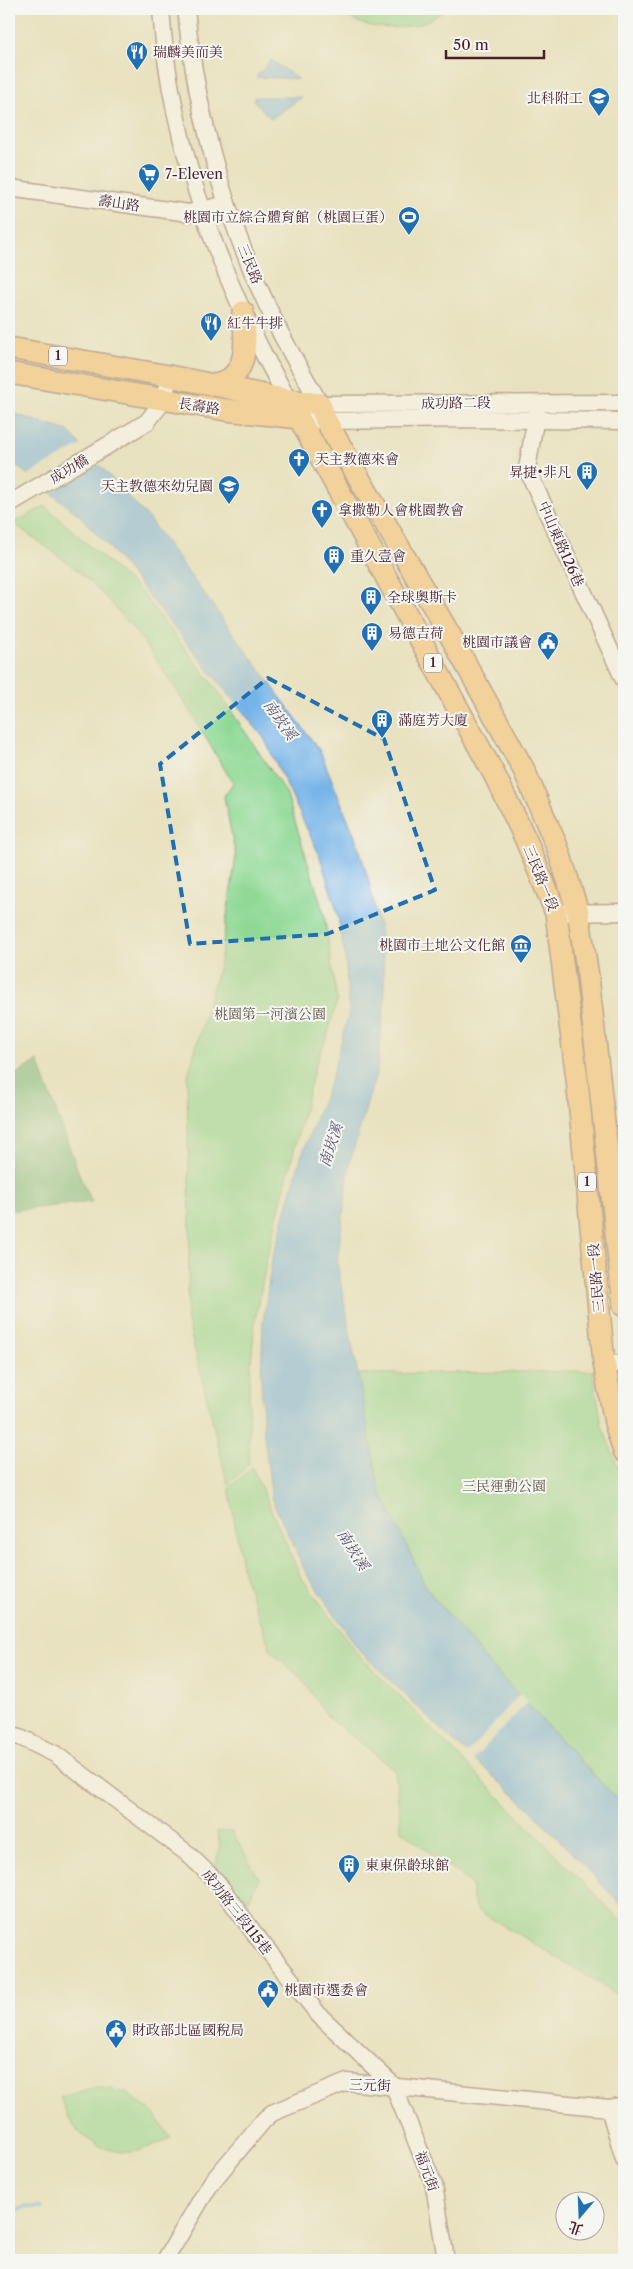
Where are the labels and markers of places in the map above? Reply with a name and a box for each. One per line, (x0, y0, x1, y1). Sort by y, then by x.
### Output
restaurant icon: 瑞麟美而美 (125, 40, 149, 71)
place label: 瑞麟美而美 (153, 43, 223, 61)
school or university icon: 北科附工 (587, 86, 611, 117)
place label: 北科附工 (527, 89, 583, 107)
supermarket icon: 7-Eleven (137, 162, 161, 193)
place label: 7-Eleven (165, 165, 223, 183)
sports icon: 桃園市立綜合體育館（桃園巨蛋） (397, 205, 421, 236)
place label: 桃園市立綜合體育館（桃園巨蛋） (183, 208, 393, 226)
restaurant icon: 紅牛牛排 (199, 311, 223, 342)
place label: 紅牛牛排 (227, 314, 283, 332)
church icon: 天主教德來會 (287, 447, 311, 478)
place label: 天主教德來會 (315, 450, 399, 468)
building icon: 昇捷•非凡 (575, 460, 599, 491)
place label: 昇捷•非凡 (509, 463, 571, 481)
school or university icon: 天主教德來幼兒園 (217, 474, 241, 505)
place label: 天主教德來幼兒園 (101, 477, 213, 495)
church icon: 拿撒勒人會桃園教會 (310, 498, 334, 529)
place label: 拿撒勒人會桃園教會 (338, 501, 464, 519)
building icon: 重久壹會 (322, 544, 346, 575)
place label: 重久壹會 (350, 547, 406, 565)
building icon: 全球奧斯卡 (359, 585, 383, 616)
place label: 全球奧斯卡 (387, 588, 457, 606)
building icon: 易德吉荷 (360, 621, 384, 652)
place label: 易德吉荷 (388, 624, 444, 642)
public building icon: 桃園市議會 (536, 630, 560, 661)
place label: 桃園市議會 (462, 633, 532, 651)
building icon: 滿庭芳大廈 (370, 708, 394, 739)
place label: 滿庭芳大廈 (398, 711, 468, 729)
museum icon: 桃園市土地公文化館 (509, 933, 533, 964)
place label: 桃園市土地公文化館 (379, 936, 505, 954)
building icon: 東東保齡球館 (337, 1853, 361, 1884)
place label: 東東保齡球館 (365, 1856, 449, 1874)
public building icon: 桃園市選委會 (256, 1978, 280, 2009)
place label: 桃園市選委會 (284, 1981, 368, 1999)
public building icon: 財政部北區國稅局 (104, 2018, 128, 2049)
place label: 財政部北區國稅局 (132, 2021, 244, 2039)

